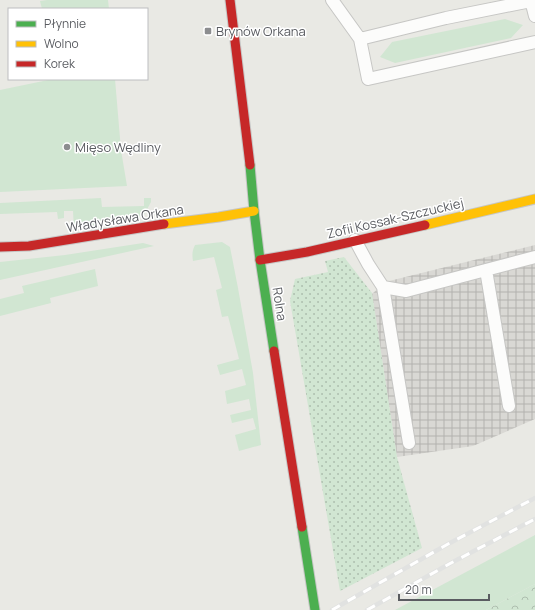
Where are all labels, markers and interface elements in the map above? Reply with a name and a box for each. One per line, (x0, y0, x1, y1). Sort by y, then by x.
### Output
legend (8, 8, 148, 80)
text: Płynnie (44, 15, 86, 32)
place label: Brynów Orkana (216, 22, 306, 40)
marker: Brynów Orkana (203, 26, 213, 36)
text: Wolno (44, 35, 79, 52)
text: Korek (44, 55, 76, 72)
place label: Mięso Wędliny (75, 138, 161, 156)
marker: Mięso Wędliny (62, 142, 72, 152)
street label: Zofii Kossak-Szczuckiej (325, 193, 465, 243)
street label: Władysława Orkana (65, 200, 185, 236)
street label: Rolna (268, 286, 292, 322)
scale bar (399, 576, 489, 602)
text: 20 m (405, 581, 432, 598)

